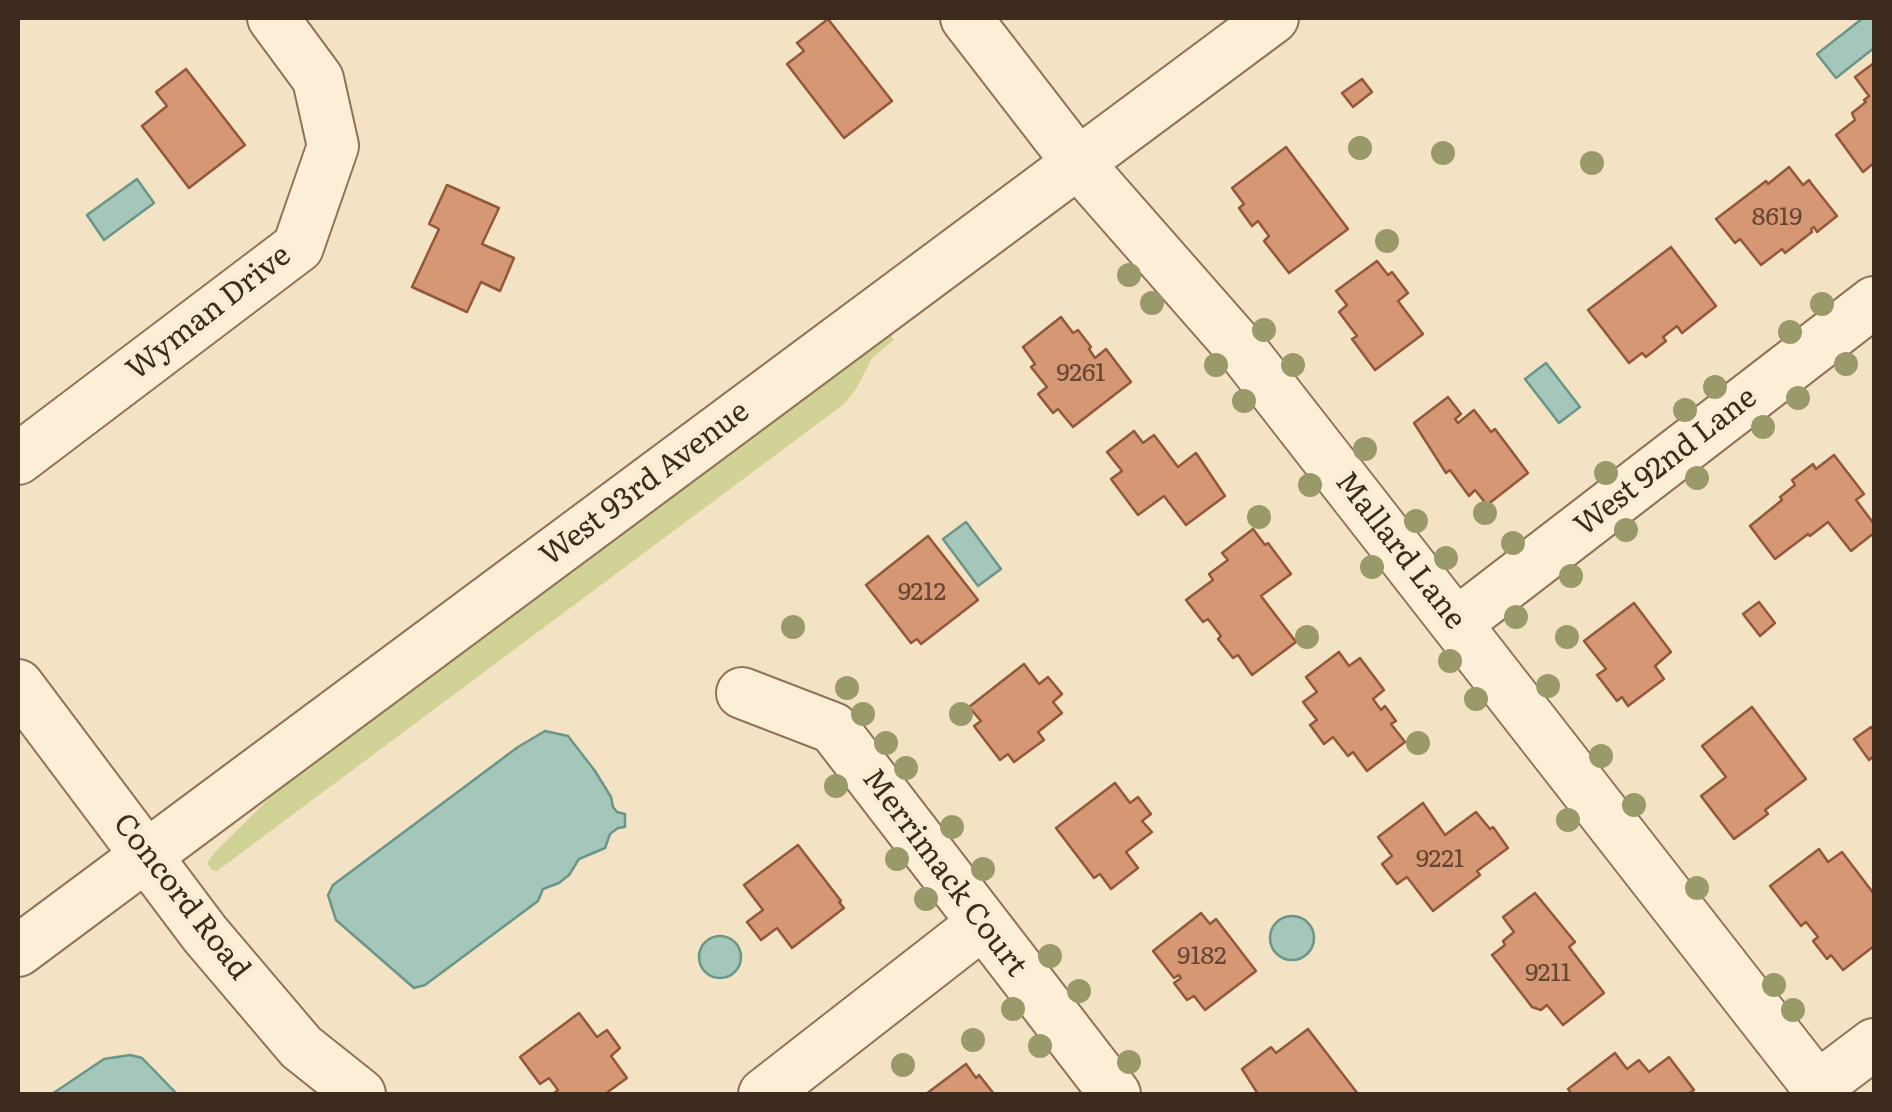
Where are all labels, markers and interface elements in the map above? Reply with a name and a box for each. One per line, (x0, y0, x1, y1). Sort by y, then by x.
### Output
house number: 8619 (1752, 203, 1802, 233)
street label: Wyman Drive (120, 238, 298, 388)
house number: 9261 (1057, 359, 1105, 389)
street label: West 92nd Lane (1568, 380, 1764, 544)
street label: West 93rd Avenue (534, 394, 756, 574)
street label: Mallard Lane (1327, 465, 1473, 637)
house number: 9212 (898, 578, 946, 608)
street label: Merrimack Court (854, 762, 1034, 984)
street label: Concord Road (105, 807, 257, 987)
house number: 9221 (1416, 845, 1464, 875)
house number: 9182 (1177, 942, 1227, 972)
house number: 9211 (1525, 959, 1571, 989)

